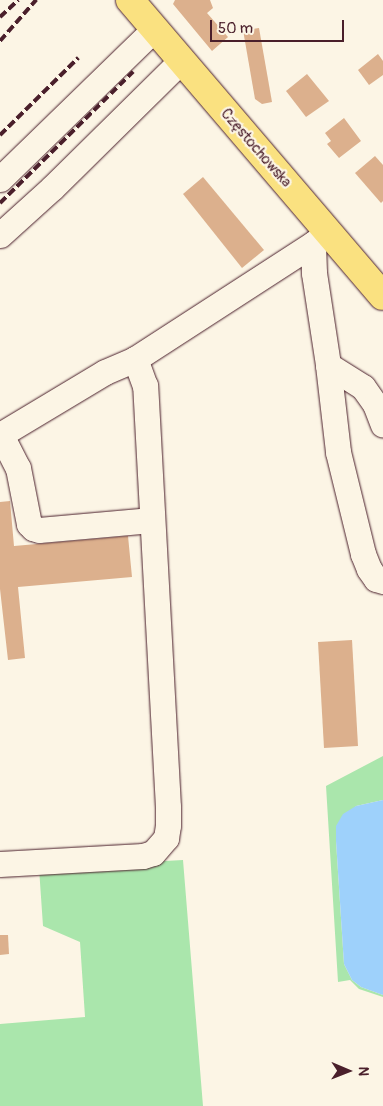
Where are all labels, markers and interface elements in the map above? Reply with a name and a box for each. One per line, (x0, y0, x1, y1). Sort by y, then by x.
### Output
scale bar (213, 10, 347, 42)
text: 50 m (218, 19, 253, 38)
street label: Częstochowska (217, 105, 295, 191)
north arrow (323, 1046, 373, 1096)
text: N (355, 1066, 372, 1076)

